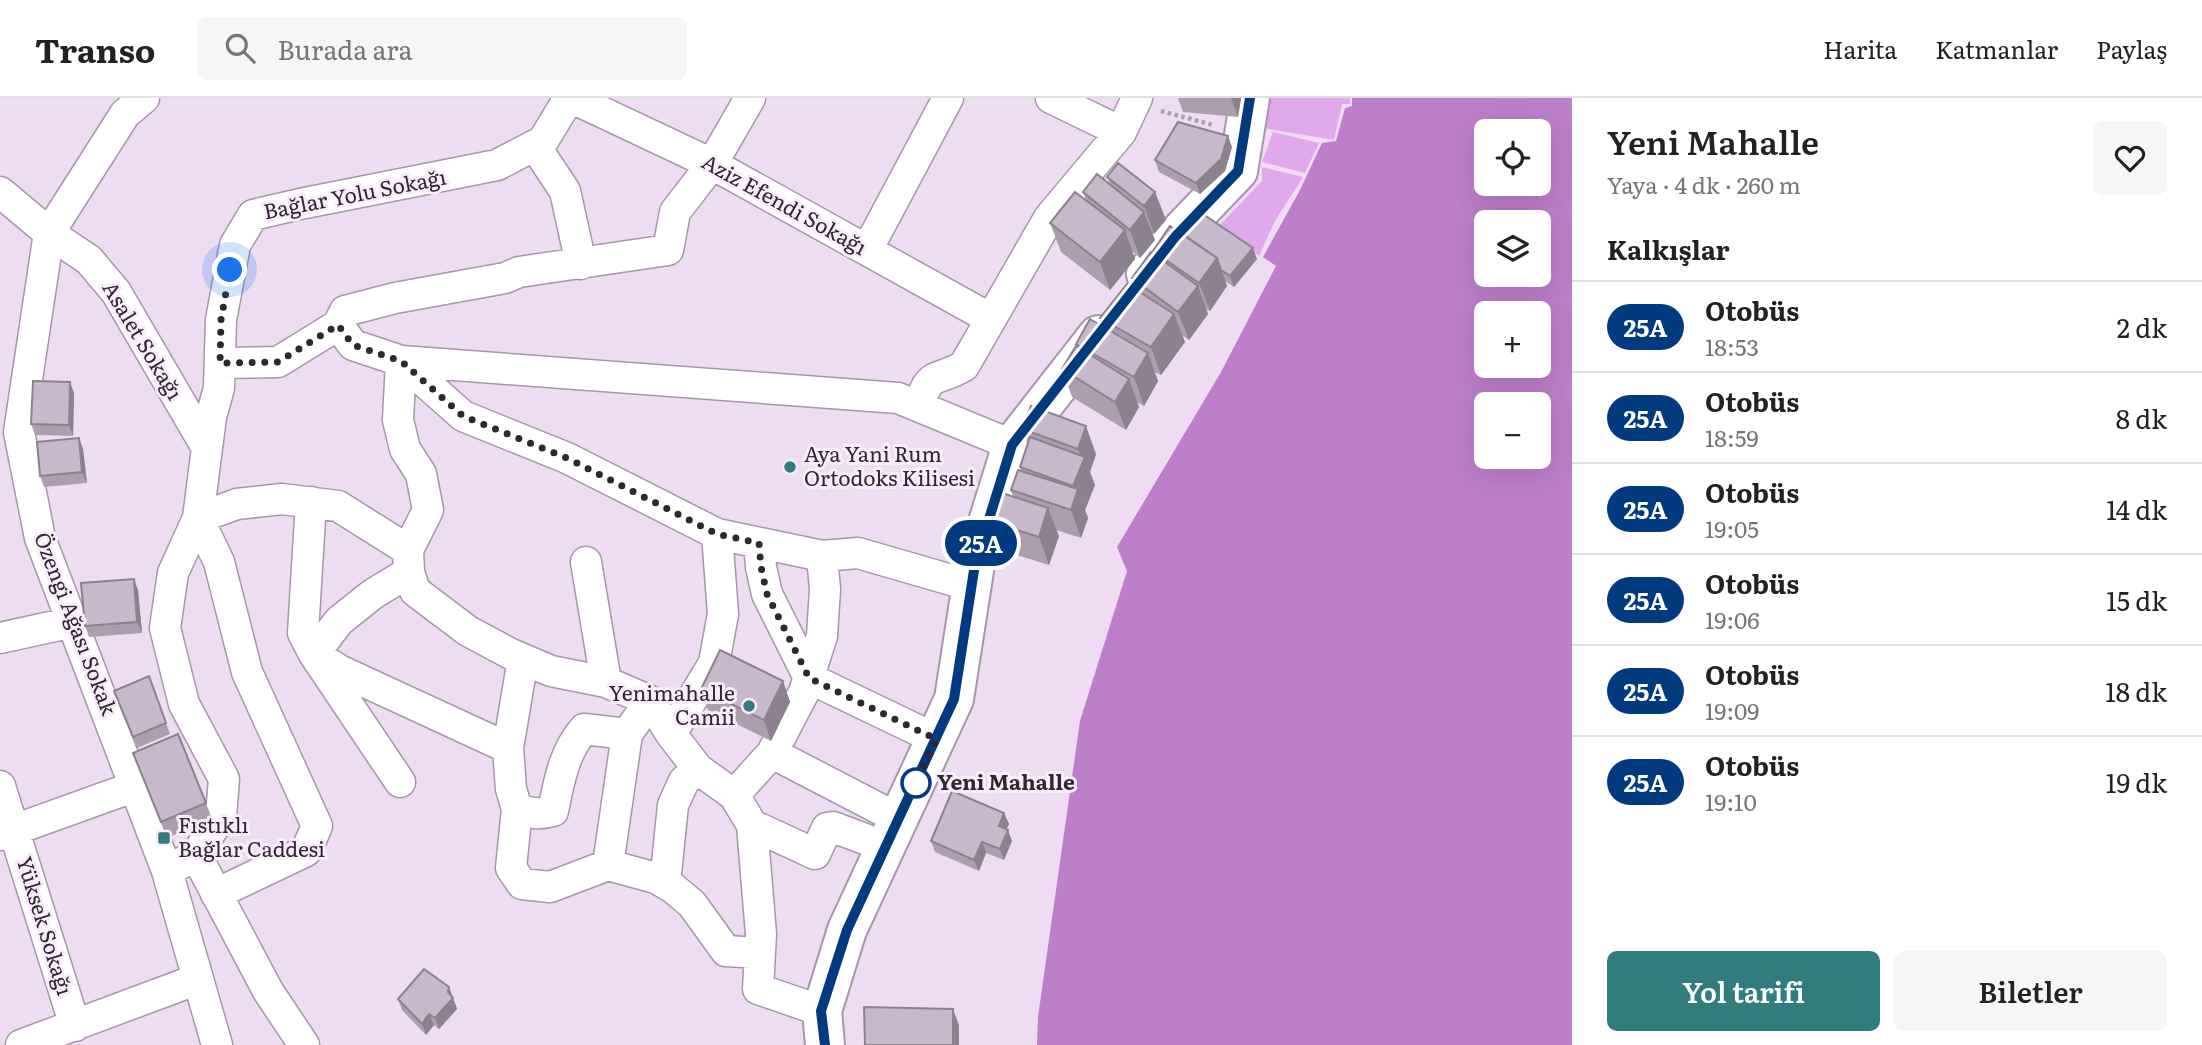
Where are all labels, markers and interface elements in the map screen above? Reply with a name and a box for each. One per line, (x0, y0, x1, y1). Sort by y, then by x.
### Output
search box (197, 17, 687, 80)
text: Transo (35, 24, 155, 73)
icon: search (221, 29, 259, 67)
text: Burada ara (277, 29, 412, 68)
text: Harita (1823, 31, 1897, 66)
text: Katmanlar (1935, 31, 2058, 66)
text: Paylaş (2096, 31, 2167, 66)
text: Yeni Mahalle (1607, 116, 1819, 165)
map controls (1474, 119, 1551, 469)
button: locate (1474, 119, 1551, 196)
button: heart (2093, 121, 2167, 195)
street label: Aziz Efendi Sokağı (697, 145, 873, 261)
street label: Bağlar Yolu Sokağı (260, 160, 449, 225)
text: Yaya · 4 dk · 260 m (1607, 167, 1801, 201)
button: layers (1474, 210, 1551, 287)
text: Kalkışlar (1607, 229, 1730, 268)
your location (212, 252, 247, 287)
street label: Asalet Sokağı (96, 274, 192, 405)
text: Otobüs (1705, 290, 1799, 329)
button: + (1474, 301, 1551, 378)
text: 2 dk (2117, 307, 2167, 346)
text: 25A (1623, 309, 1668, 344)
text: 18:53 (1705, 329, 1759, 363)
text: Otobüs (1705, 381, 1799, 420)
button: − (1474, 392, 1551, 469)
text: 8 dk (2116, 398, 2167, 437)
text: 25A (1623, 400, 1668, 435)
text: 18:59 (1705, 420, 1758, 454)
place label: Aya Yani Rum Ortodoks Kilisesi (804, 437, 975, 492)
marker: Aya Yani Rum Ortodoks Kilisesi (782, 459, 798, 475)
text: Otobüs (1705, 472, 1799, 511)
text: 14 dk (2106, 489, 2167, 528)
text: 25A (1623, 491, 1668, 526)
text: 19:05 (1705, 511, 1759, 545)
line badge: 25A (941, 520, 1021, 566)
text: 25A (959, 525, 1003, 560)
street label: Özengi Ağası Sokak (28, 527, 127, 719)
text: Otobüs (1705, 563, 1799, 602)
text: 15 dk (2106, 580, 2167, 619)
text: 25A (1623, 582, 1668, 617)
text: 19:06 (1705, 602, 1760, 636)
text: Otobüs (1705, 654, 1799, 693)
text: 18 dk (2105, 671, 2167, 710)
text: 25A (1623, 673, 1668, 708)
place label: Yenimahalle Camii (609, 676, 735, 731)
text: 19:09 (1705, 693, 1759, 727)
marker: Yenimahalle Camii (741, 698, 757, 714)
text: Otobüs (1705, 745, 1799, 784)
text: 19 dk (2106, 762, 2167, 801)
text: 25A (1623, 764, 1668, 799)
place label: Yeni Mahalle (937, 765, 1075, 796)
marker: Yeni Mahalle (901, 768, 931, 798)
text: 19:10 (1705, 784, 1757, 818)
place label: Fıstıklı Bağlar Caddesi (178, 808, 325, 863)
marker: Fıstıklı Bağlar Caddesi (156, 830, 172, 846)
street label: Yüksek Sokağı (11, 852, 82, 999)
button: Yol tarifi (1607, 951, 1880, 1031)
button: Biletler (1894, 951, 2167, 1031)

